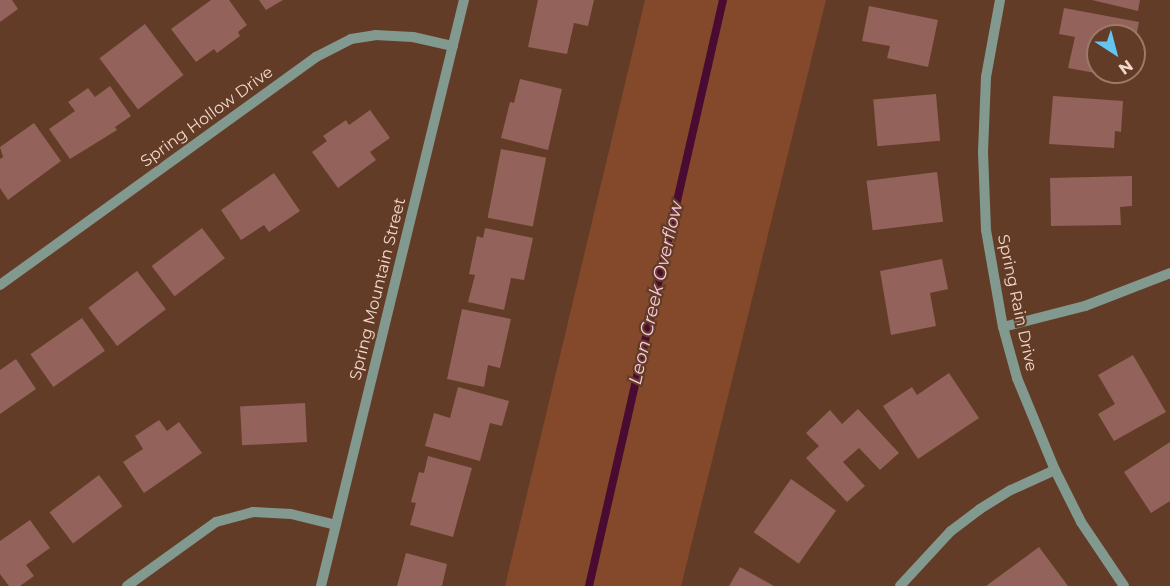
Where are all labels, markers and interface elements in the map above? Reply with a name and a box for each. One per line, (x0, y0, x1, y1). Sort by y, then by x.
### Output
north arrow (1086, 24, 1146, 84)
text: N (1115, 56, 1137, 79)
street label: Spring Hollow Drive (137, 63, 277, 171)
street label: Spring Mountain Street (346, 196, 410, 382)
water label: Leon Creek Overflow (624, 199, 688, 387)
street label: Spring Rain Drive (993, 233, 1041, 373)

